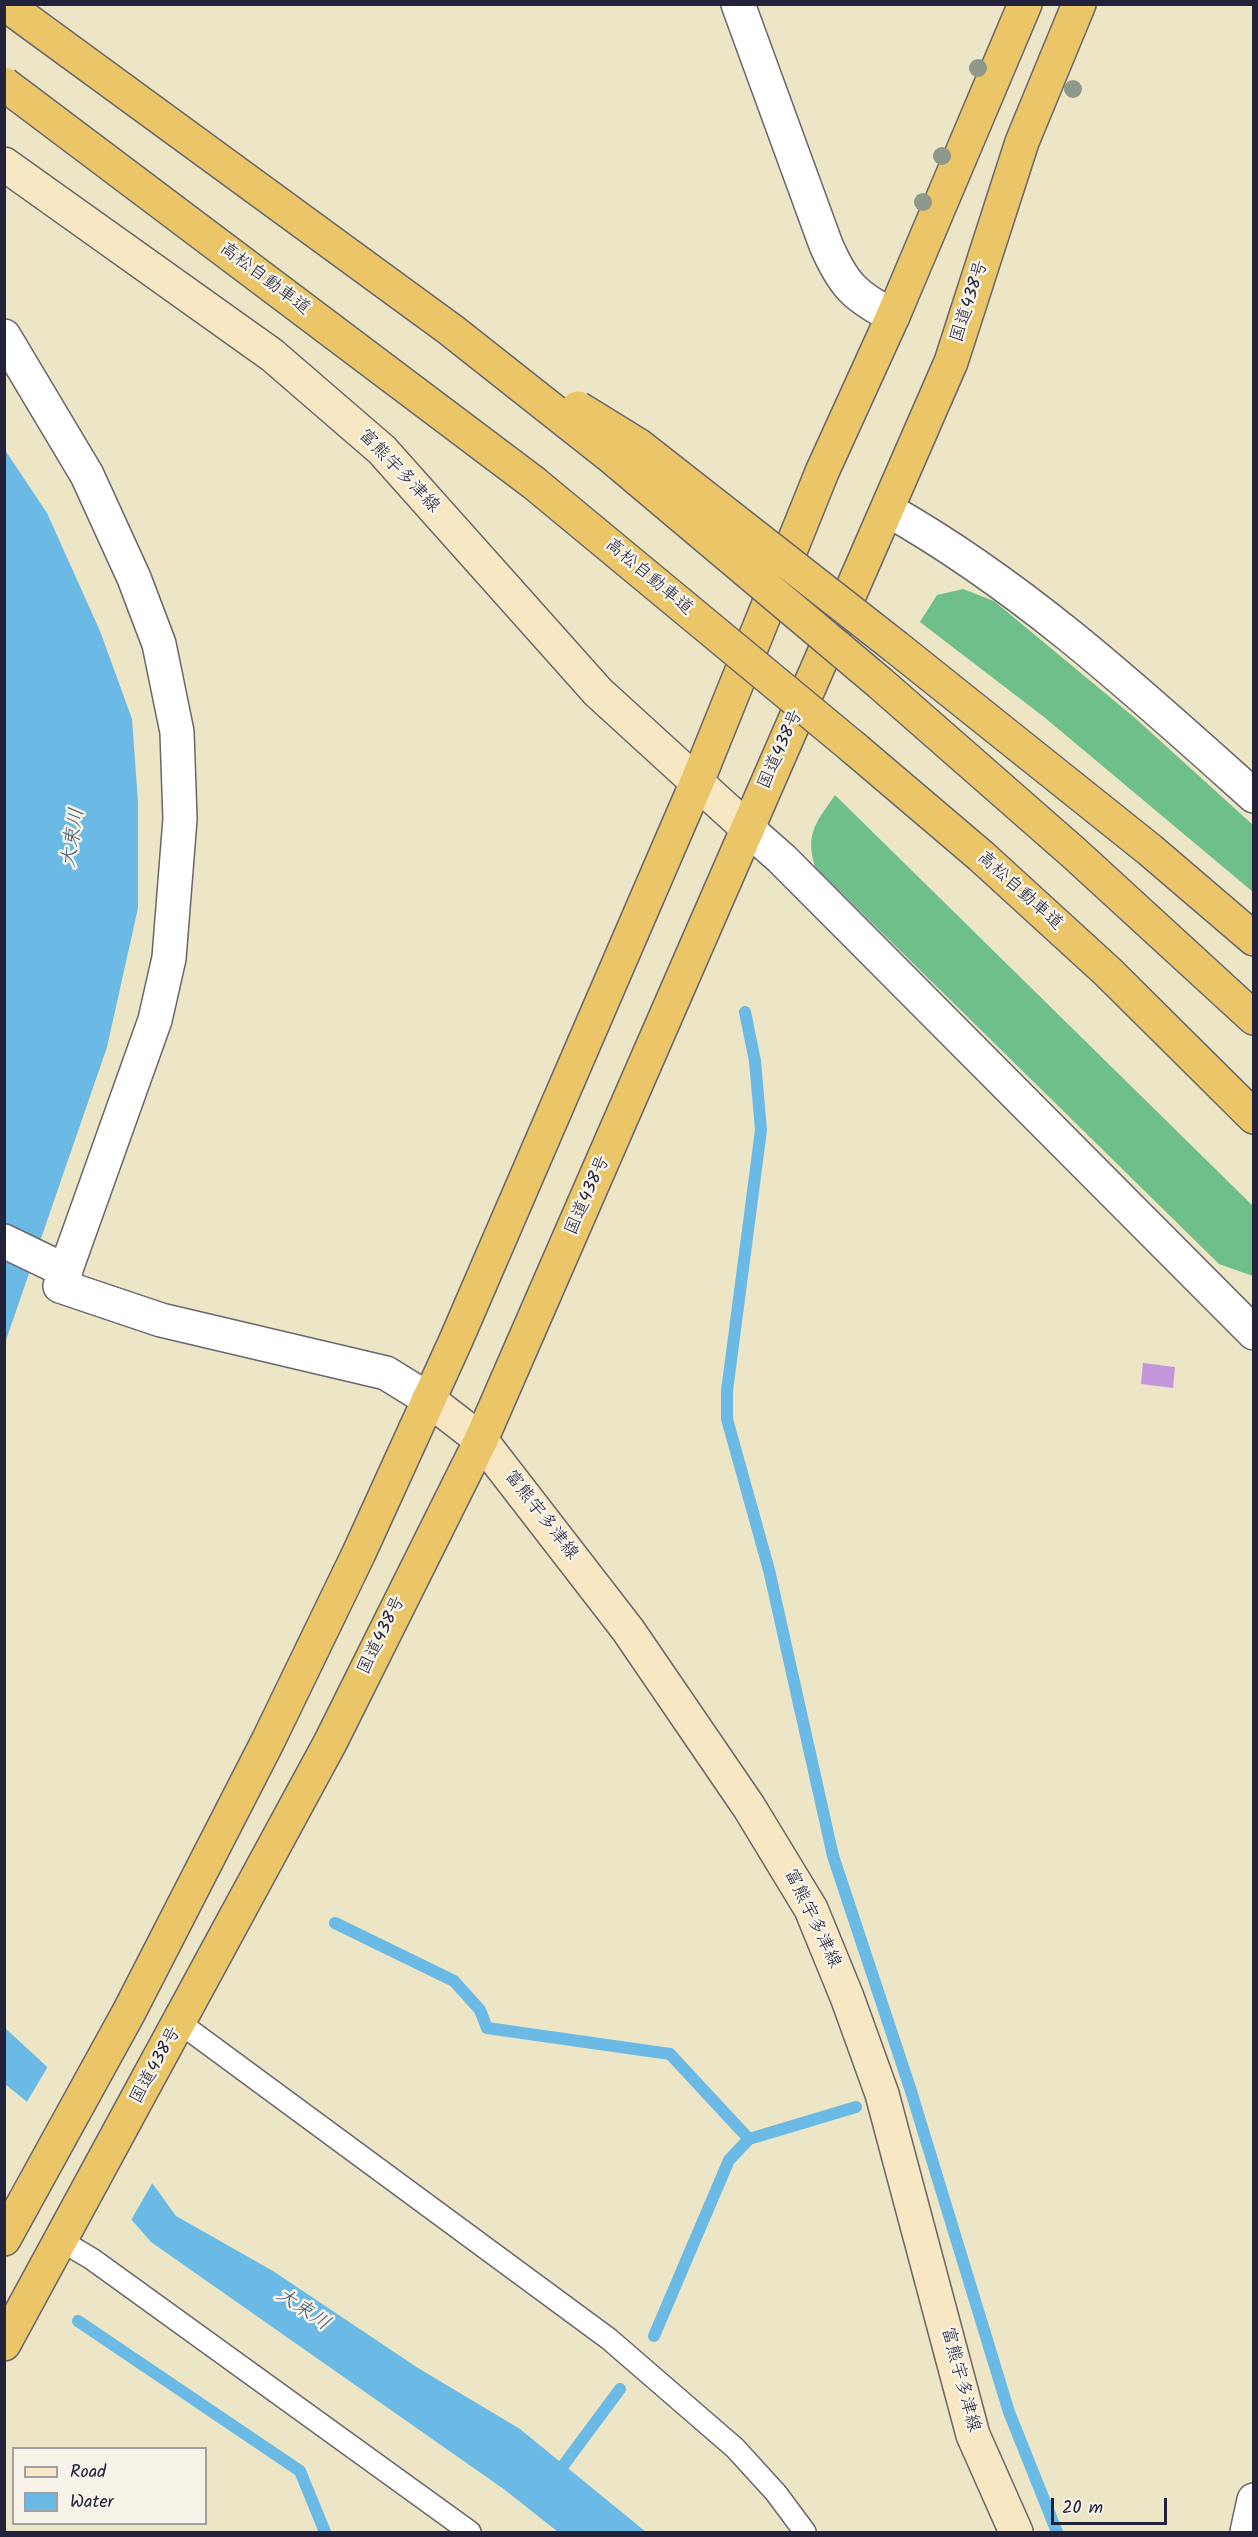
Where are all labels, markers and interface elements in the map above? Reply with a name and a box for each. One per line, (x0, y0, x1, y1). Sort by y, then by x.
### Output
street label: 高松自動車道 (214, 239, 314, 321)
street label: 国道438号 (948, 258, 994, 346)
street label: 富熊宇多津線 (353, 426, 443, 518)
street label: 高松自動車道 (600, 535, 696, 621)
street label: 国道438号 (755, 707, 809, 793)
water label: 大束川 (58, 806, 92, 870)
street label: 高松自動車道 (972, 848, 1066, 936)
street label: 国道438号 (562, 1153, 616, 1239)
street label: 富熊宇多津線 (498, 1467, 582, 1565)
street label: 国道438号 (355, 1593, 411, 1679)
street label: 富熊宇多津線 (778, 1866, 844, 1972)
street label: 国道438号 (127, 2024, 187, 2108)
water label: 大束川 (270, 2284, 334, 2338)
street label: 富熊宇多津線 (935, 2325, 983, 2435)
legend (12, 2447, 207, 2525)
text: Road (70, 2458, 106, 2487)
scale bar (1054, 2486, 1170, 2524)
text: Water (70, 2488, 114, 2517)
text: 20 m (1062, 2494, 1103, 2523)

